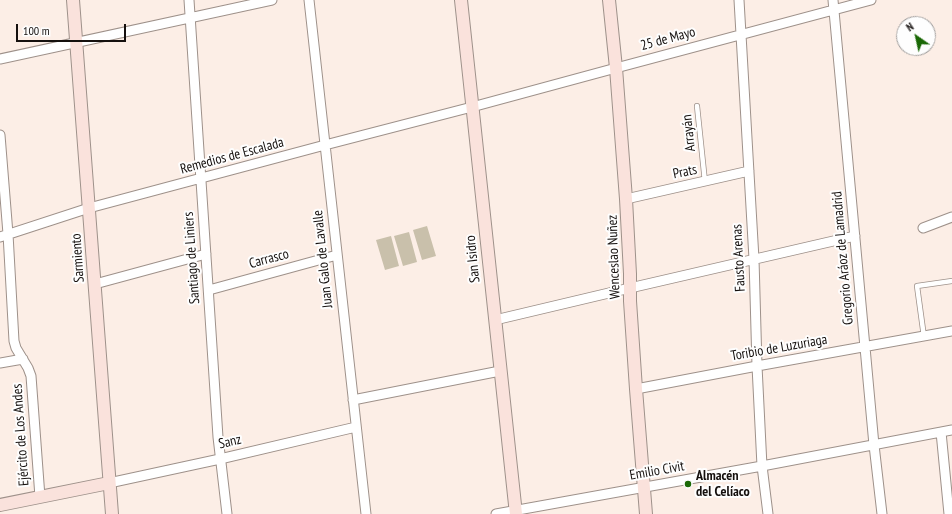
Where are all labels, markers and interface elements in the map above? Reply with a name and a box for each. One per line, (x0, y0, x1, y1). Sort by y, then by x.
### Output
scale bar (18, 16, 128, 42)
north arrow (896, 16, 936, 56)
text: N (903, 19, 916, 34)
text: 100 m (23, 23, 50, 38)
street label: 25 de Mayo (639, 24, 697, 54)
street label: Arrayán (679, 114, 699, 152)
street label: Remedios de Escalada (178, 134, 286, 178)
street label: Prats (672, 161, 698, 183)
street label: Gregorio Aráoz de Lamadrid (829, 190, 857, 326)
street label: Juan Galo de Lavalle (310, 209, 336, 309)
street label: Santiago de Liniers (180, 211, 204, 305)
street label: Wenceslao Nuñez (604, 215, 624, 299)
street label: Fausto Arenas (729, 224, 749, 292)
street label: Sarmiento (68, 233, 88, 283)
street label: San Isidro (462, 234, 484, 284)
street label: Carrasco (247, 246, 291, 272)
street label: Toribio de Luzuriaga (729, 331, 829, 365)
street label: Ejército de Los Andes (9, 383, 33, 487)
street label: Sanz (217, 431, 243, 453)
street label: Emilio Civit (628, 458, 686, 484)
place label: Almacén del Celíaco (696, 468, 750, 500)
marker: Almacén del Celíaco (683, 479, 693, 489)

